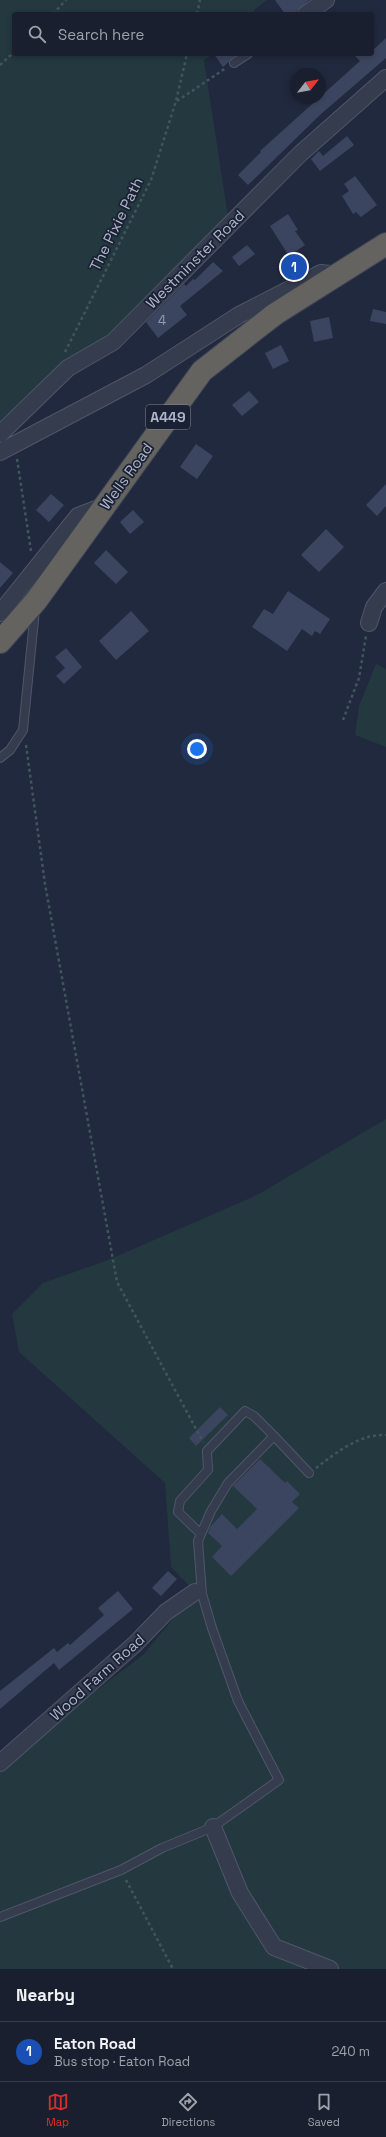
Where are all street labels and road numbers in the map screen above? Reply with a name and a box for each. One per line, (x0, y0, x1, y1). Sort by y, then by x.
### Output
street label: The Pixie Path (85, 174, 147, 274)
street label: Westminster Road (142, 206, 248, 312)
road number: A449 (146, 405, 190, 429)
street label: Wells Road (95, 439, 157, 513)
street label: Wood Farm Road (46, 1630, 148, 1724)

